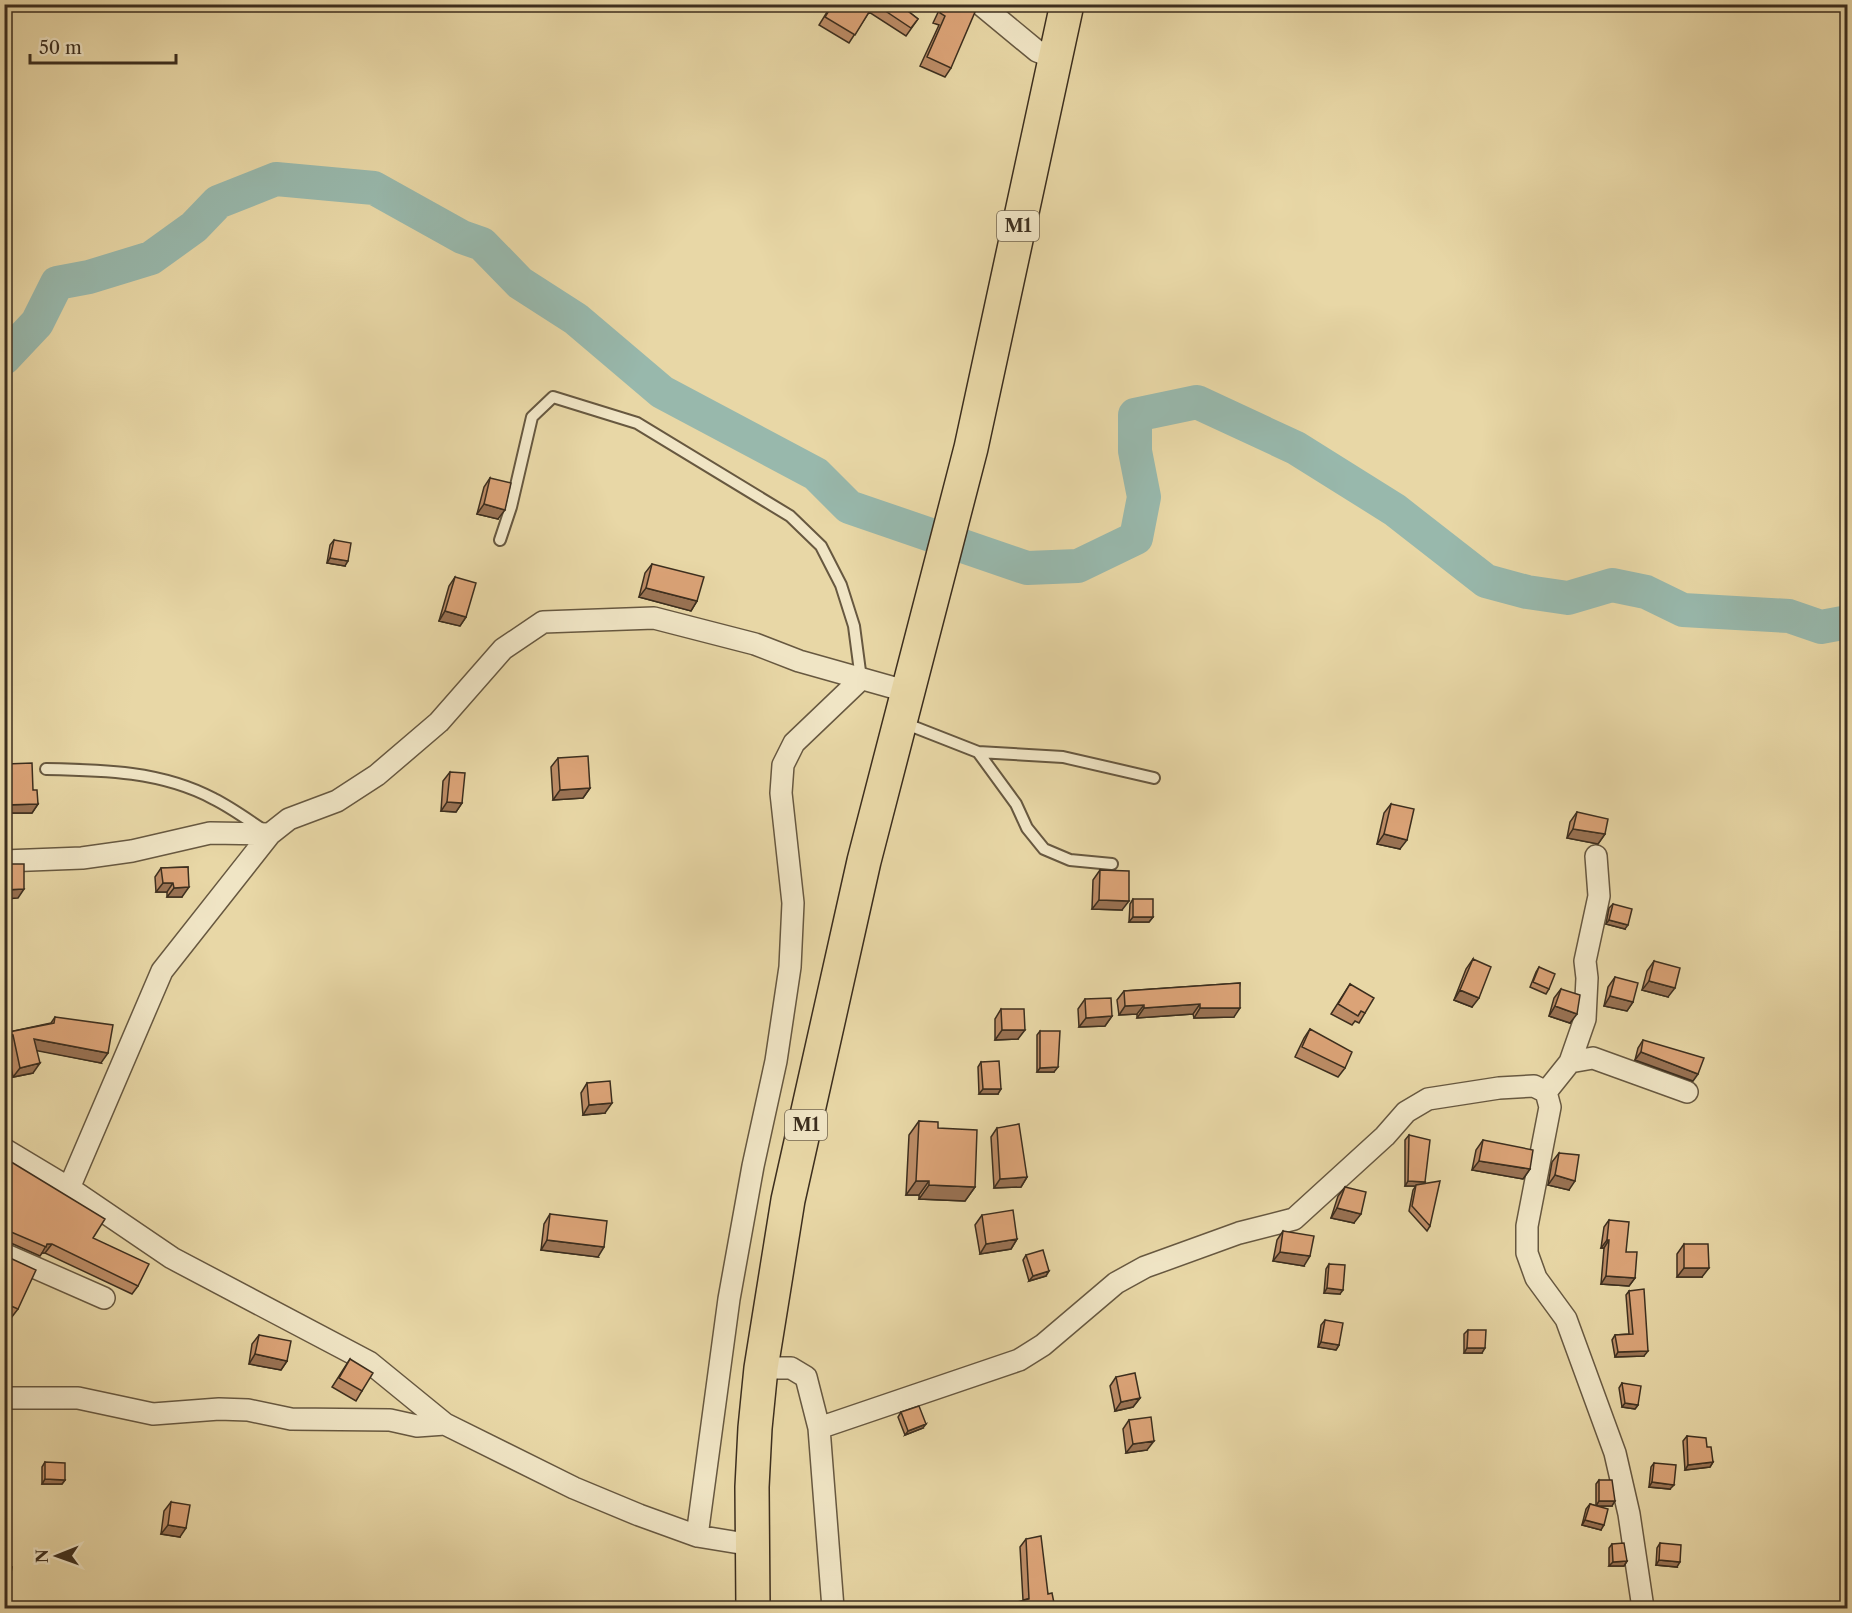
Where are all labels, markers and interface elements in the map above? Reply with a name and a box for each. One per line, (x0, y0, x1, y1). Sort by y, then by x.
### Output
scale bar (30, 27, 176, 65)
text: 50 m (39, 37, 82, 59)
road number: M1 (997, 211, 1039, 241)
road number: M1 (785, 1110, 827, 1140)
north arrow (27, 1526, 87, 1586)
text: N (32, 1549, 52, 1563)

